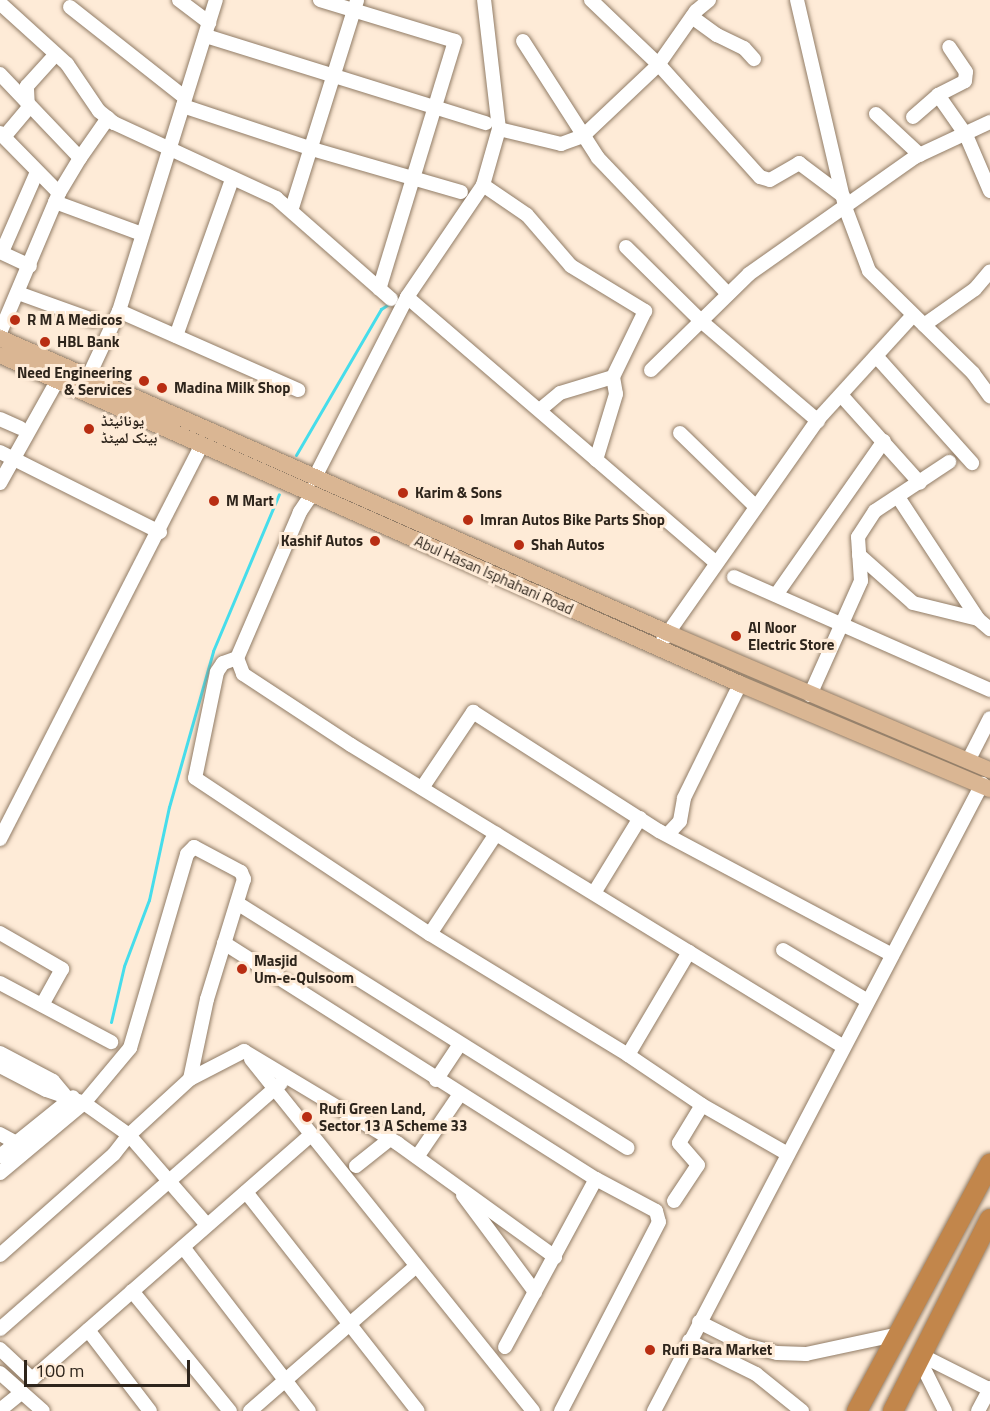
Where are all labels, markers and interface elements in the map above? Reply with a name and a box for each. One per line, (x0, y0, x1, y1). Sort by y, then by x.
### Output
place label: R M A Medicos (27, 311, 122, 329)
marker: R M A Medicos (8, 313, 22, 327)
place label: HBL Bank (57, 333, 119, 351)
marker: HBL Bank (38, 335, 52, 349)
place label: Need Engineering & Services (17, 363, 132, 398)
marker: Need Engineering & Services (137, 374, 151, 388)
place label: Madina Milk Shop (174, 379, 290, 397)
marker: Madina Milk Shop (155, 381, 169, 395)
place label: یونائیٹڈ بینک لمیٹڈ (101, 411, 157, 446)
marker: یونائیٹڈ بینک لمیٹڈ (82, 422, 96, 436)
place label: Karim & Sons (415, 484, 502, 502)
marker: Karim & Sons (396, 486, 410, 500)
place label: M Mart (226, 492, 274, 510)
marker: M Mart (207, 494, 221, 508)
place label: Imran Autos Bike Parts Shop (480, 511, 665, 529)
marker: Imran Autos Bike Parts Shop (461, 513, 475, 527)
place label: Kashif Autos (281, 532, 363, 550)
street label: Abul Hasan Isphahani Road (412, 532, 576, 618)
marker: Kashif Autos (368, 534, 382, 548)
place label: Shah Autos (531, 536, 605, 554)
marker: Shah Autos (512, 538, 526, 552)
place label: Al Noor Electric Store (748, 618, 834, 653)
marker: Al Noor Electric Store (729, 629, 743, 643)
place label: Masjid Um-e-Qulsoom (254, 951, 354, 986)
marker: Masjid Um-e-Qulsoom (235, 962, 249, 976)
place label: Rufi Green Land, Sector 13 A Scheme 33 (319, 1099, 467, 1134)
marker: Rufi Green Land, Sector 13 A Scheme 33 (300, 1110, 314, 1124)
place label: Rufi Bara Market (662, 1341, 772, 1359)
marker: Rufi Bara Market (643, 1343, 657, 1357)
scale bar (27, 1348, 194, 1386)
text: 100 m (35, 1357, 84, 1384)

